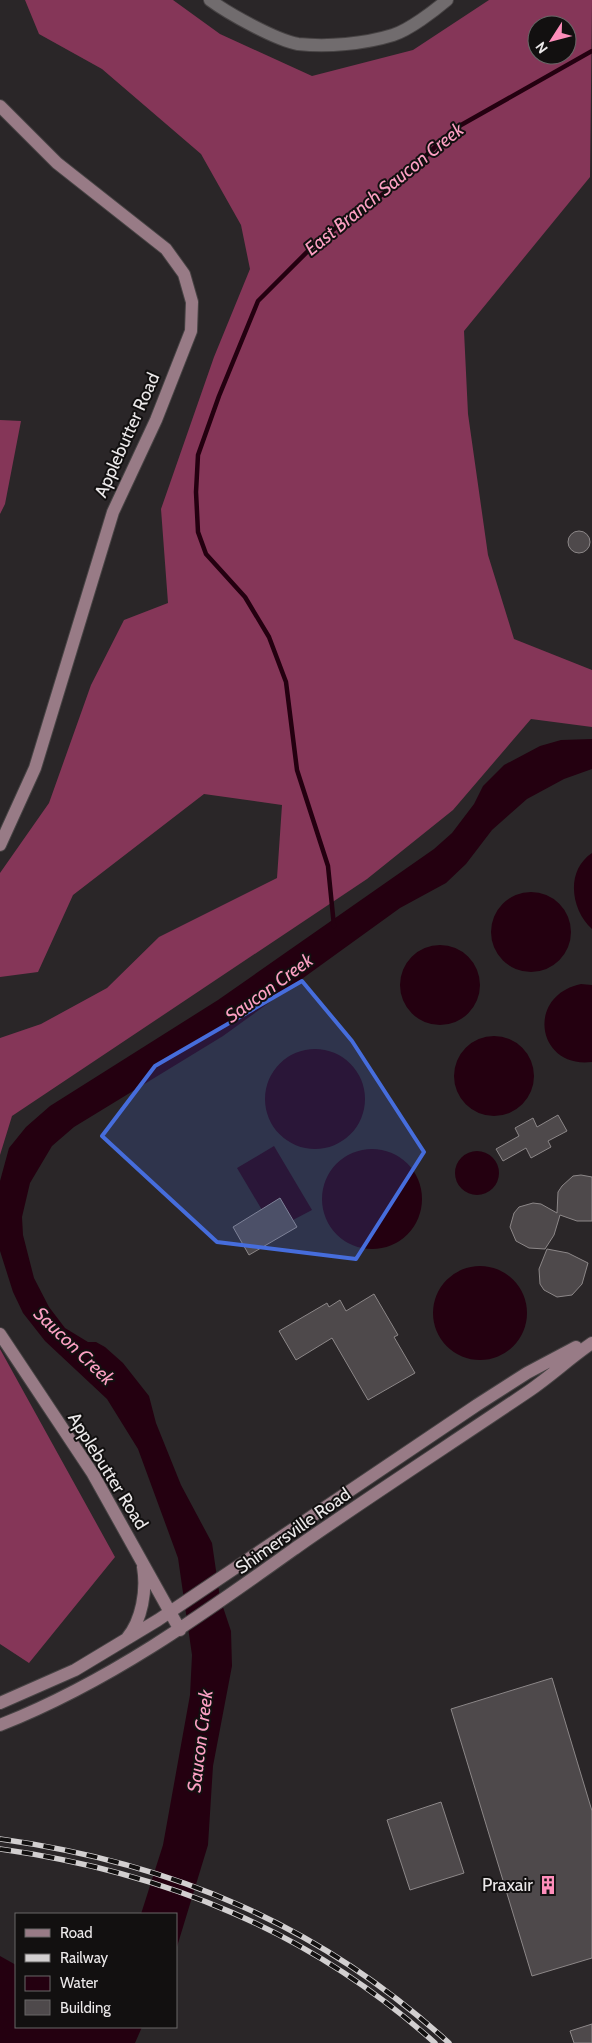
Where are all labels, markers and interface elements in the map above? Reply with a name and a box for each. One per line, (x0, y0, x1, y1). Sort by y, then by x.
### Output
north arrow (527, 15, 577, 65)
text: N (531, 38, 552, 57)
water label: East Branch Saucon Creek (300, 117, 469, 260)
street label: Applebutter Road (90, 369, 164, 501)
water label: Saucon Creek (221, 948, 318, 1028)
water label: Saucon Creek (29, 1302, 120, 1391)
street label: Applebutter Road (63, 1408, 153, 1534)
street label: Shimersville Road (231, 1483, 355, 1579)
water label: Saucon Creek (182, 1688, 218, 1793)
place label: Praxair (482, 1874, 533, 1896)
building icon: Praxair (537, 1874, 559, 1896)
legend (15, 1913, 178, 2028)
text: Road (60, 1924, 93, 1942)
text: Railway (60, 1949, 109, 1967)
text: Water (60, 1974, 98, 1992)
text: Building (60, 1999, 111, 2017)

